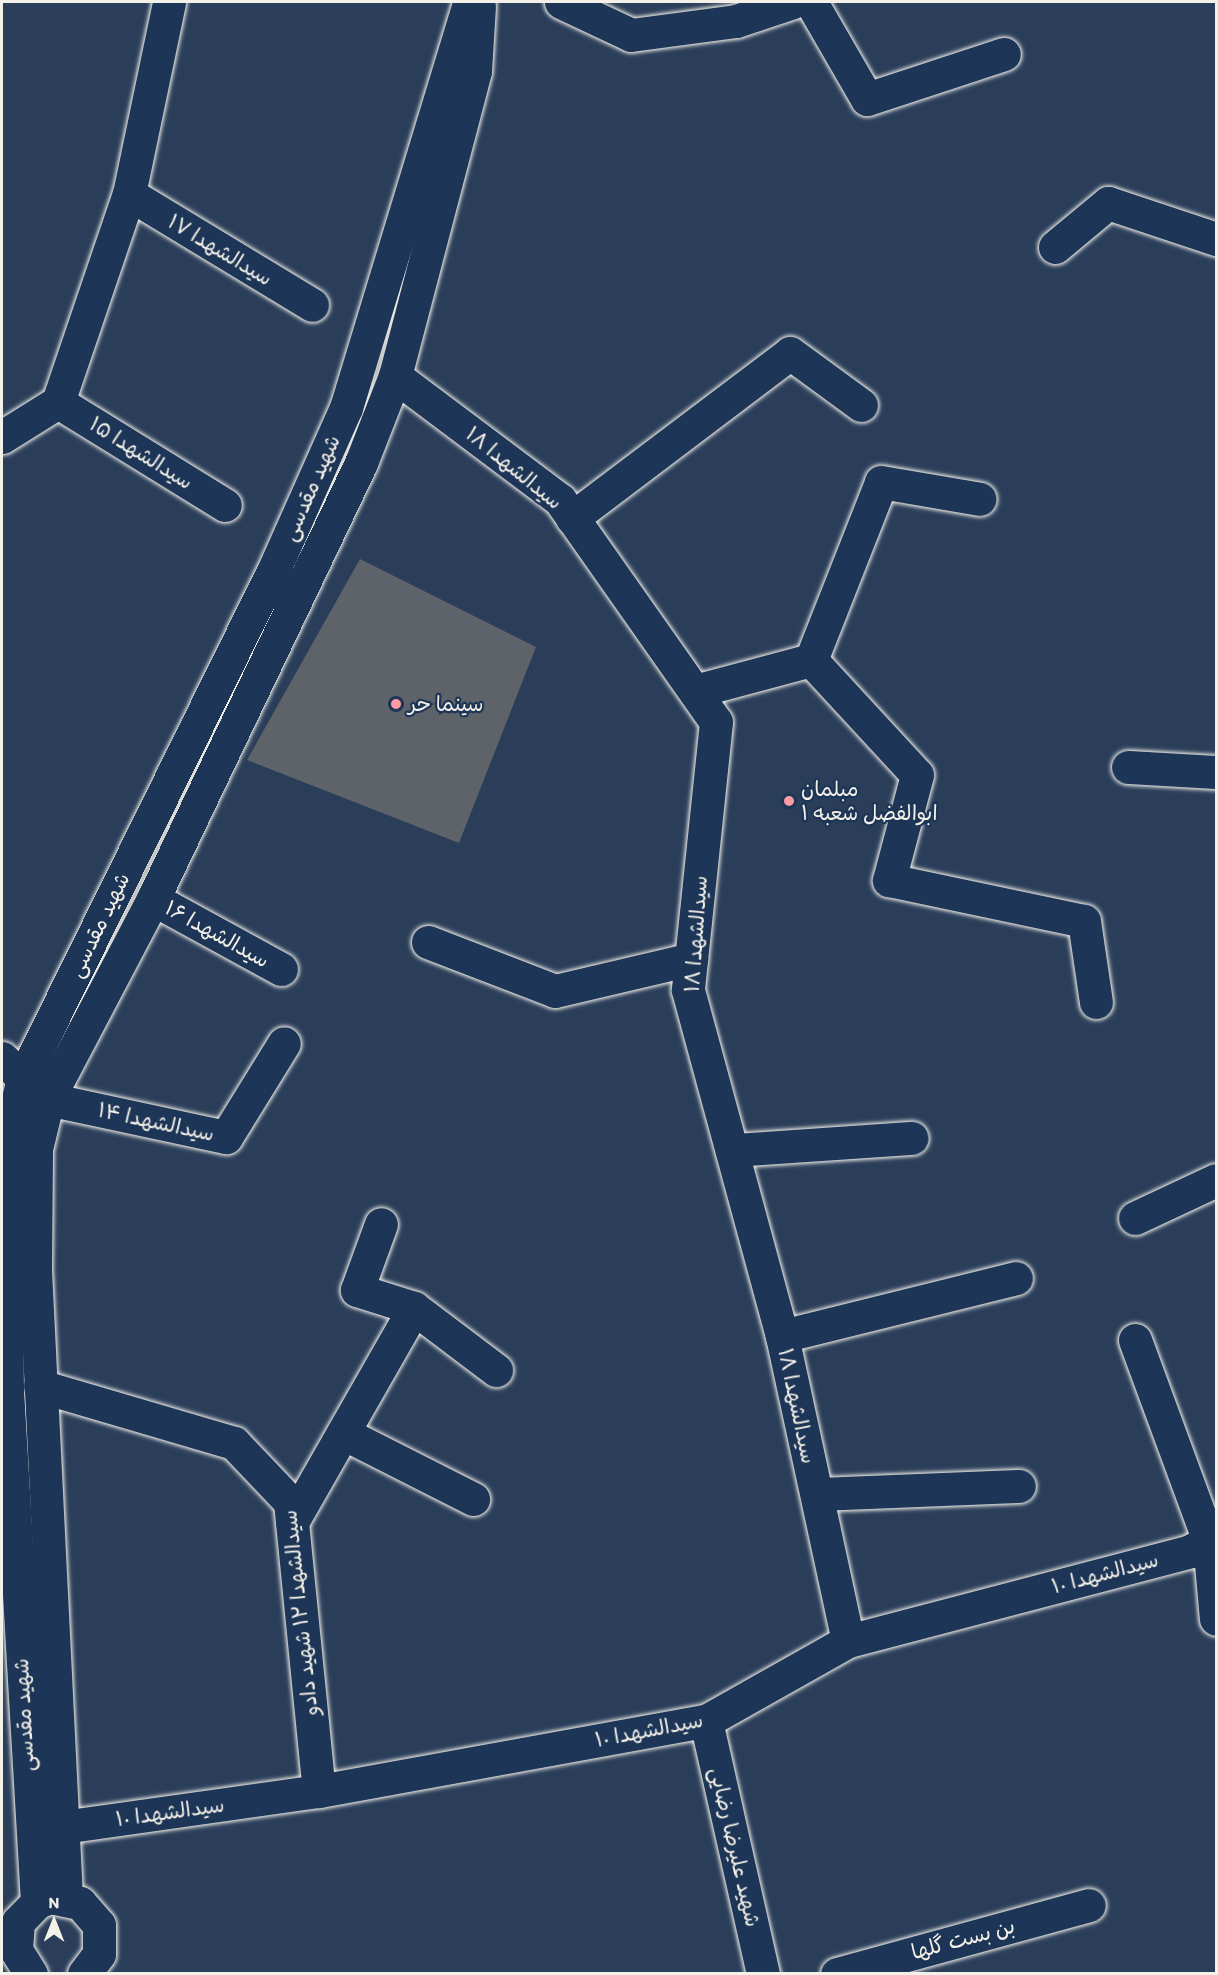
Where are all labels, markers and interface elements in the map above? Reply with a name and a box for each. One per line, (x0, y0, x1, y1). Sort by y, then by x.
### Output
street label: سیدالشهدا ۱۷ (163, 209, 277, 291)
street label: سیدالشهدا ۱۵ (85, 411, 197, 495)
street label: سیدالشهدا ۱۸ (460, 421, 568, 515)
street label: شهید مقدسی (276, 431, 346, 545)
place label: سینما حر (408, 691, 483, 717)
marker: سینما حر (389, 697, 403, 711)
place label: مبلمان ابوالفضل شعبه ۱ (801, 776, 938, 826)
marker: مبلمان ابوالفضل شعبه ۱ (782, 794, 796, 808)
street label: شهید مقدسی (63, 869, 135, 981)
street label: سیدالشهدا ۱۸ (679, 875, 713, 993)
street label: سیدالشهدا ۱۶ (160, 895, 274, 973)
street label: سیدالشهدا ۱۴ (95, 1097, 217, 1147)
street label: سیدالشهدا ۱۸ (772, 1346, 822, 1466)
street label: سیدالشهدا ۱۲ شهید دادو (277, 1509, 323, 1717)
street label: سیدالشهدا ۱۰ (1049, 1547, 1161, 1599)
street label: شهید مقدسی (8, 1658, 40, 1772)
street label: سیدالشهدا ۱۰ (593, 1707, 705, 1753)
street label: شهید علیرضا رضایی (704, 1765, 766, 1929)
street label: سیدالشهدا ۱۰ (114, 1792, 226, 1832)
north arrow (24, 1891, 84, 1951)
text: N (49, 1893, 59, 1912)
street label: بن بست گلها (908, 1913, 1018, 1965)

